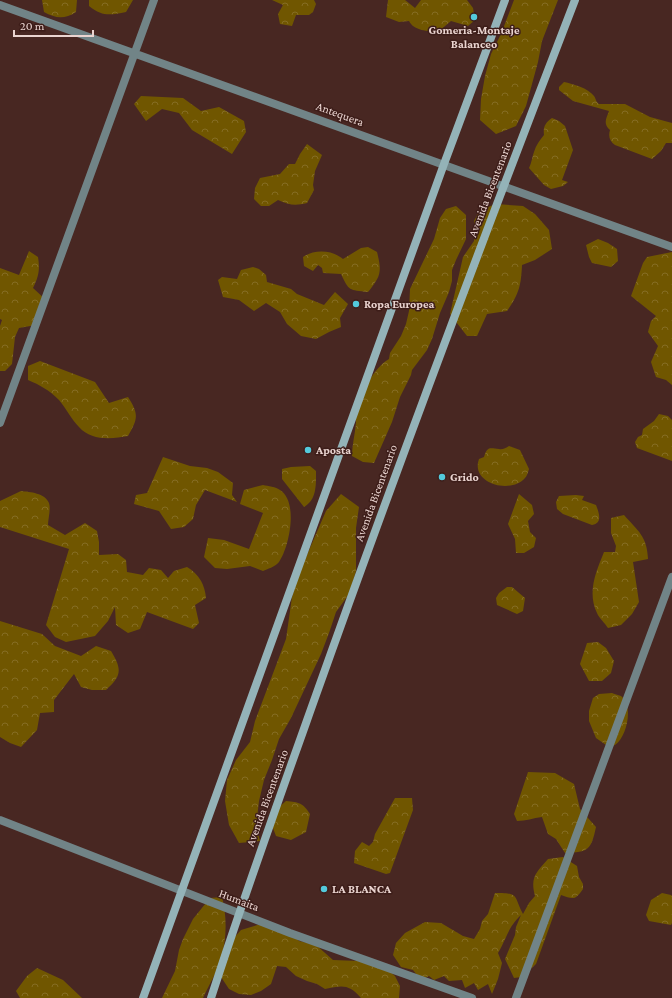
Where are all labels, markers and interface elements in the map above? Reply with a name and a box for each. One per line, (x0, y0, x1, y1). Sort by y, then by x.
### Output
scale bar (14, 12, 93, 38)
marker: Gomeria-Montaje Balanceo (469, 12, 479, 22)
text: 20 m (20, 19, 45, 33)
place label: Gomeria-Montaje Balanceo (428, 23, 520, 51)
street label: Antequera (314, 99, 366, 129)
street label: Avenida Bicentenario (465, 139, 515, 239)
place label: Ropa Europea (364, 297, 435, 311)
marker: Ropa Europea (351, 299, 361, 309)
place label: Aposta (315, 443, 351, 457)
street label: Avenida Bicentenario (352, 443, 400, 543)
marker: Aposta (303, 445, 313, 455)
place label: Grido (450, 470, 479, 484)
marker: Grido (437, 472, 447, 482)
street label: Avenida Bicentenario (243, 748, 291, 848)
place label: LA BLANCA (332, 882, 392, 896)
marker: LA BLANCA (319, 884, 329, 894)
street label: Humaita (217, 886, 262, 914)

